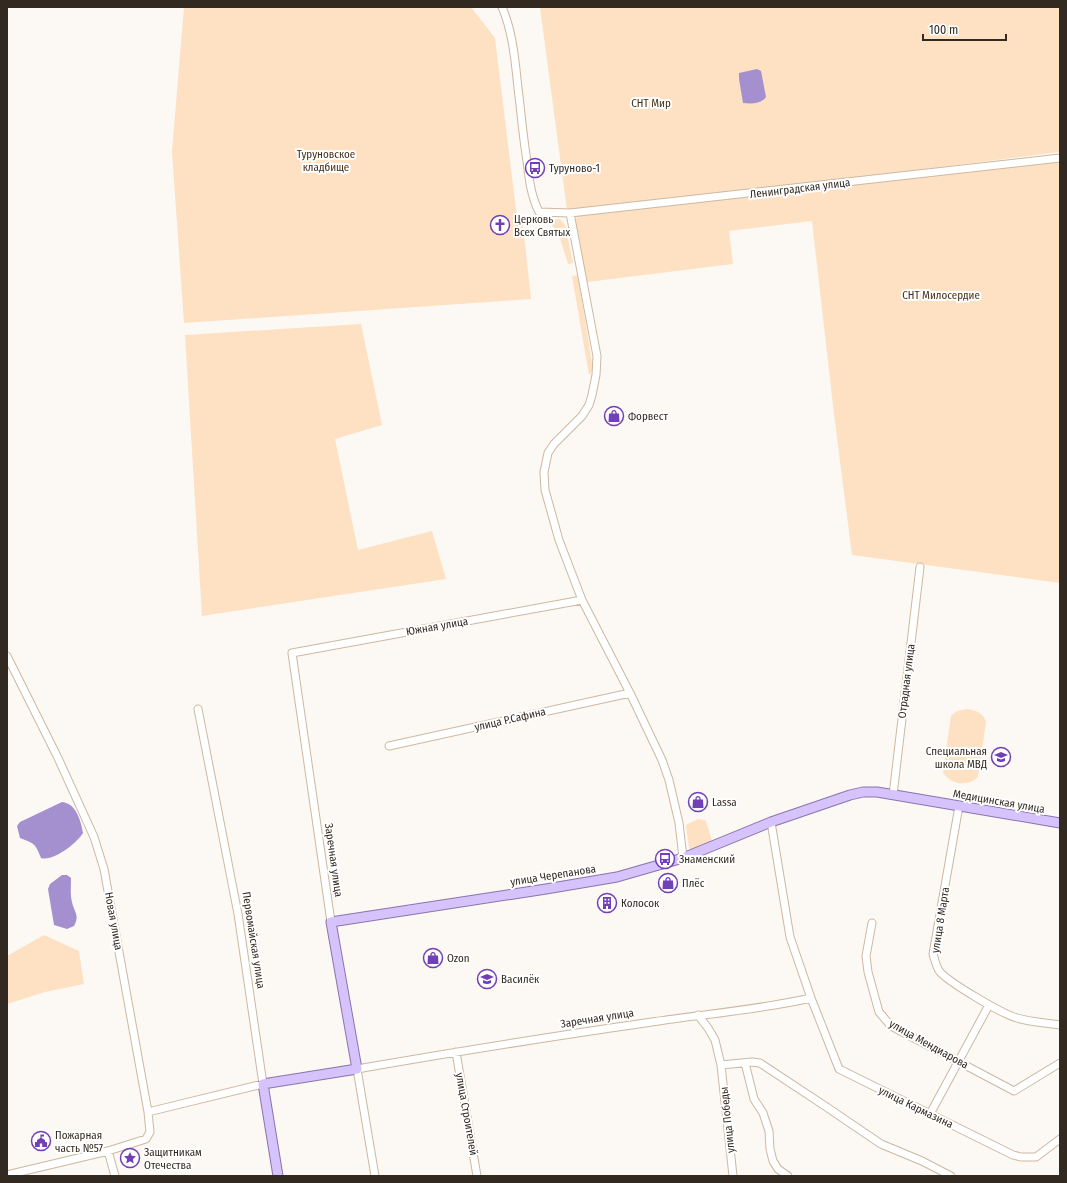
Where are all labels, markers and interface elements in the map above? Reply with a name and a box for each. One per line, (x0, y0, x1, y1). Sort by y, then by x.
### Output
scale bar (923, 16, 1006, 42)
text: 100 m (929, 23, 958, 37)
park label: СНТ Мир (631, 97, 671, 110)
park label: Туруновское кладбище (297, 148, 355, 174)
bus stop icon: Туруново-1 (524, 157, 546, 179)
place label: Туруново-1 (549, 162, 600, 175)
street label: Ленинградская улица (749, 176, 851, 201)
place label: Церковь Всех Святых (514, 213, 570, 239)
church icon: Церковь Всех Святых (489, 214, 511, 236)
park label: СНТ Милосердие (902, 289, 980, 302)
shop icon: Форвест (603, 405, 625, 427)
place label: Форвест (628, 410, 668, 423)
street label: Южная улица (405, 615, 469, 638)
street label: Отрадная улица (895, 643, 918, 719)
street label: улица Р.Сафина (473, 705, 547, 734)
place label: Специальная школа МВД (926, 745, 987, 771)
school or university icon: Специальная школа МВД (990, 746, 1012, 768)
street label: Медицинская улица (952, 787, 1046, 816)
shop icon: Lassa (687, 791, 709, 813)
place label: Lassa (712, 796, 737, 809)
street label: Заречная улица (322, 822, 345, 898)
bus stop icon: Знаменский (654, 848, 676, 870)
place label: Знаменский (679, 853, 735, 866)
street label: улица Черепанова (509, 862, 597, 889)
shop icon: Плёс (657, 872, 679, 894)
place label: Плёс (682, 877, 705, 890)
street label: улица 8 Марта (929, 886, 952, 954)
street label: Новая улица (102, 891, 125, 951)
street label: Первомайская улица (239, 891, 268, 989)
building icon: Колосок (596, 892, 618, 914)
place label: Колосок (621, 897, 660, 910)
shop icon: Ozon (422, 947, 444, 969)
place label: Ozon (447, 952, 470, 965)
school or university icon: Василёк (476, 968, 498, 990)
place label: Василёк (501, 973, 540, 986)
street label: Заречная улица (559, 1006, 635, 1031)
street label: улица Мендиарова (887, 1017, 971, 1072)
street label: улица Строителей (453, 1072, 480, 1157)
street label: улица Кармазина (876, 1084, 955, 1131)
street label: улица Победы (718, 1086, 737, 1154)
place label: Пожарная часть №57 (55, 1129, 104, 1155)
public building icon: Пожарная часть №57 (30, 1130, 52, 1152)
place label: Защитникам Отечества (144, 1146, 202, 1172)
place icon: Защитникам Отечества (119, 1147, 141, 1169)

